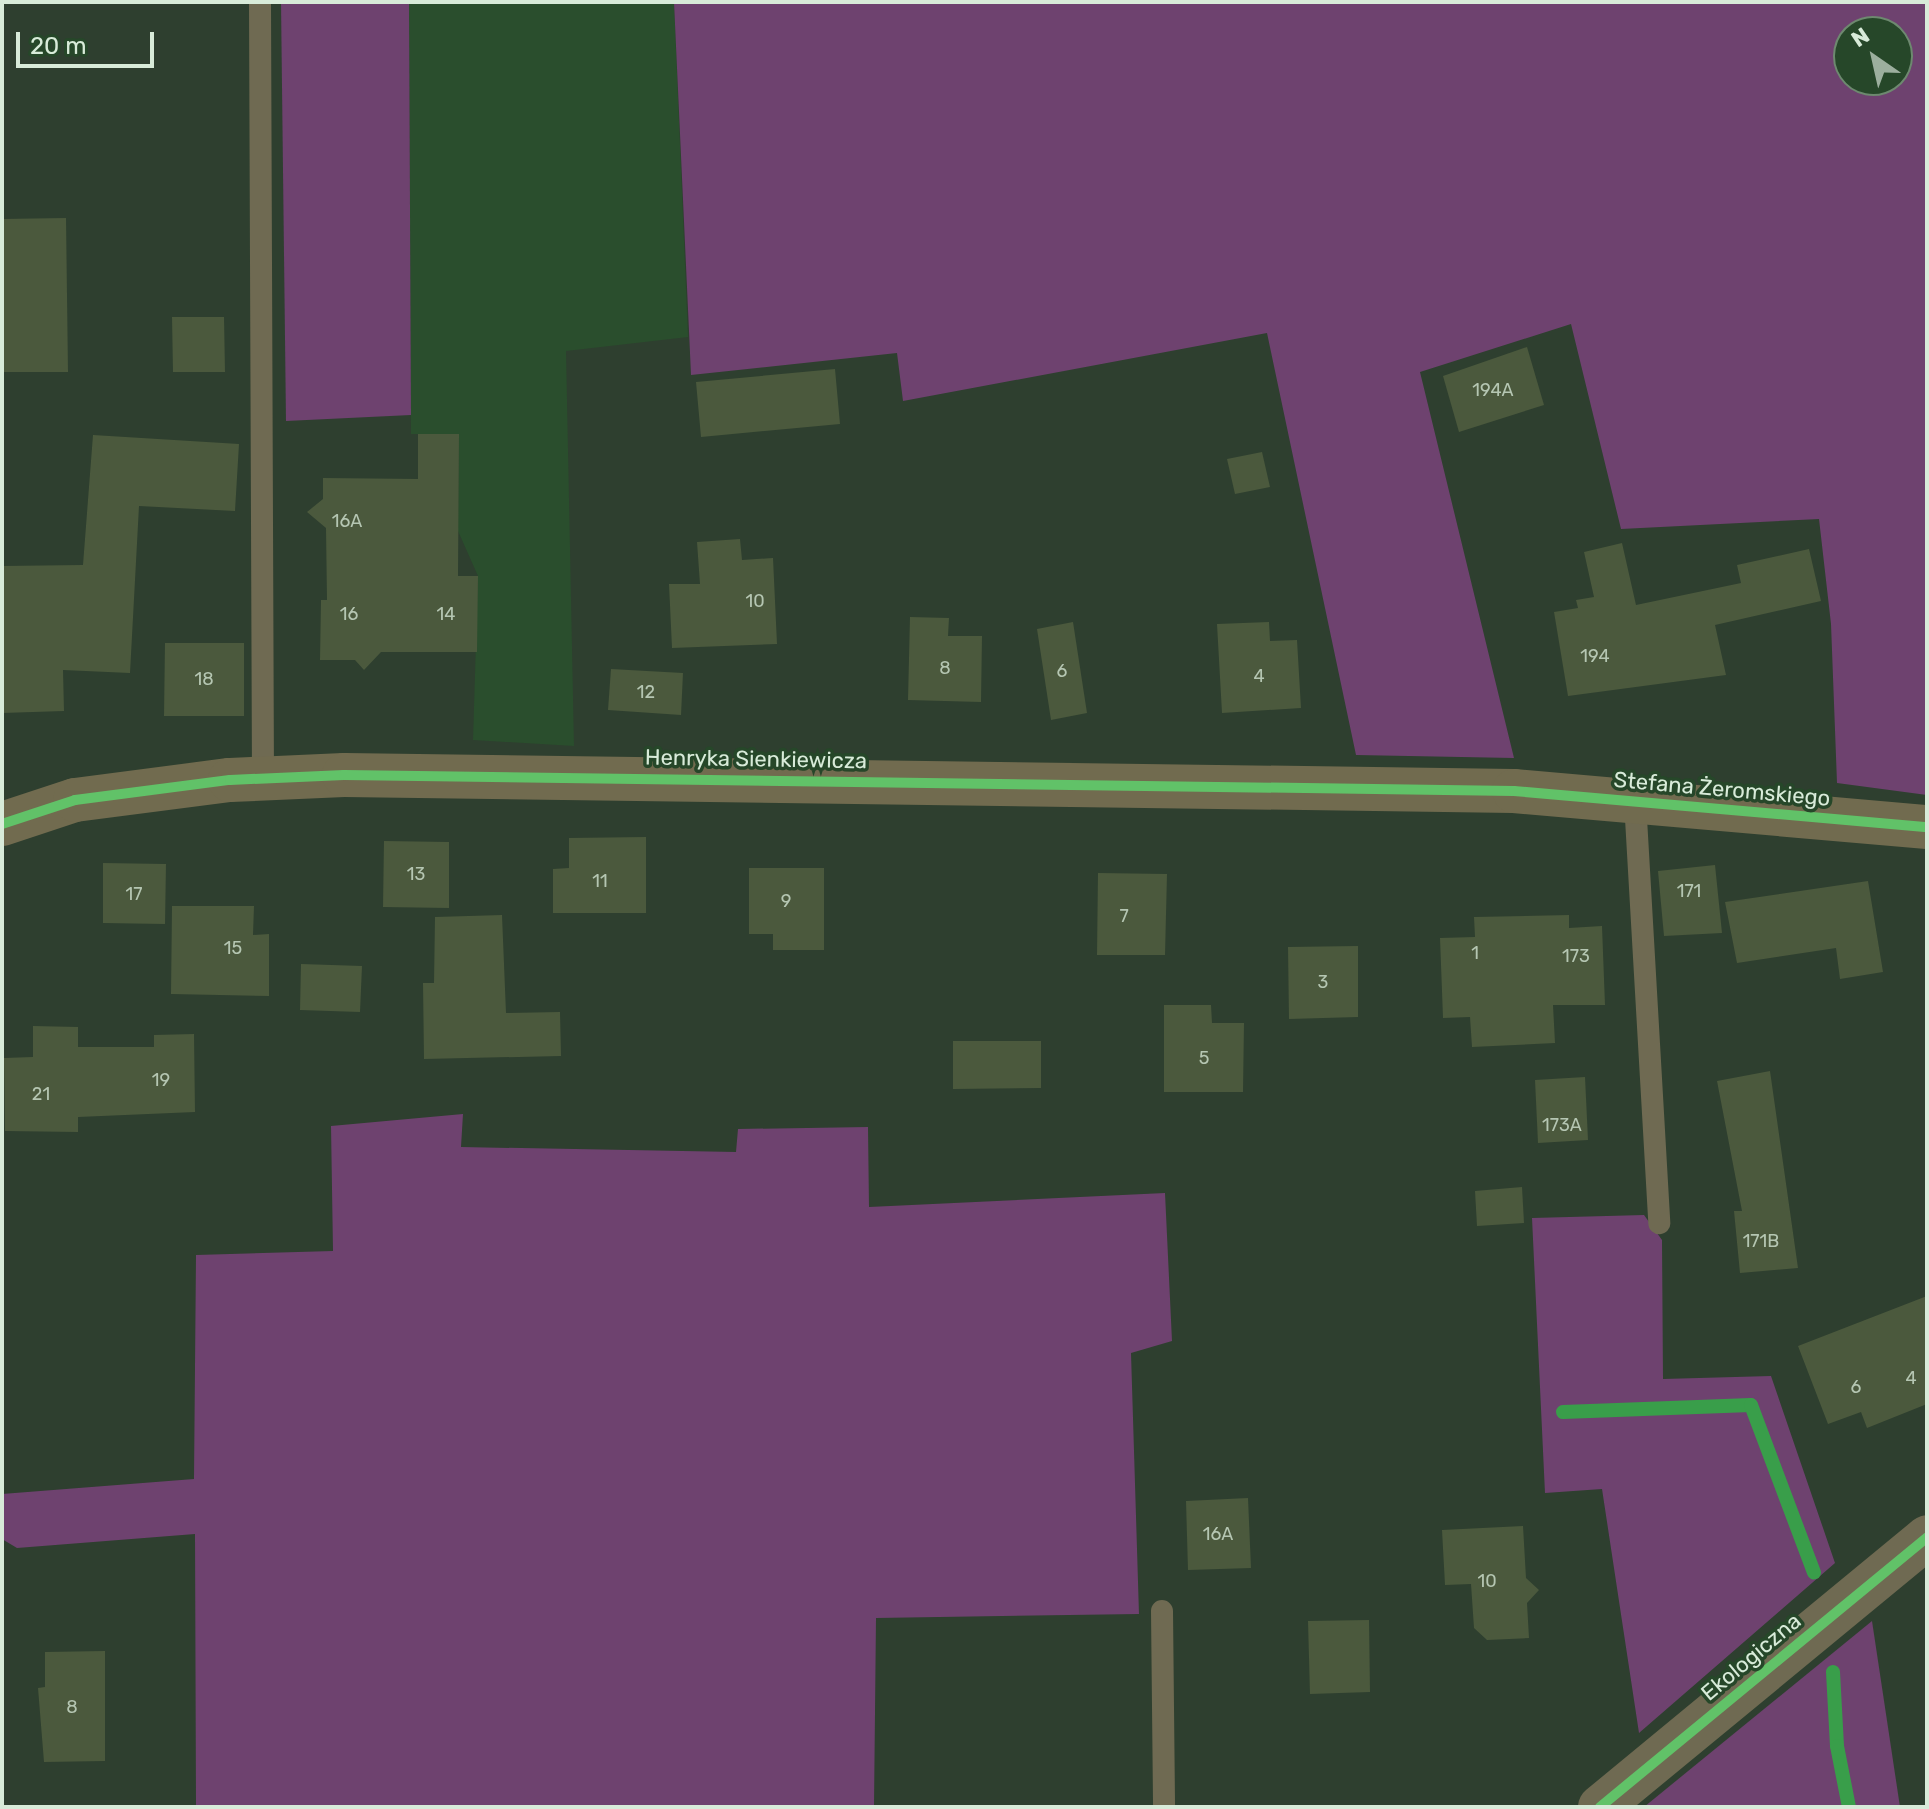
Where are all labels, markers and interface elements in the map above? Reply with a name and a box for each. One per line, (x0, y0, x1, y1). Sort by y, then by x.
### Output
scale bar (20, 16, 158, 66)
north arrow (1833, 16, 1913, 96)
text: N (1846, 22, 1875, 53)
text: 20 m (30, 32, 87, 60)
house number: 194A (1472, 379, 1514, 401)
house number: 16A (332, 510, 362, 532)
house number: 10 (745, 590, 765, 612)
house number: 16 (340, 603, 358, 625)
house number: 14 (437, 603, 455, 625)
house number: 194 (1580, 645, 1610, 667)
house number: 8 (939, 657, 951, 679)
house number: 6 (1057, 660, 1067, 682)
house number: 4 (1253, 665, 1265, 687)
house number: 18 (194, 668, 214, 690)
house number: 12 (637, 681, 655, 703)
street label: Henryka Sienkiewicza (645, 744, 867, 774)
street label: Stefana Żeromskiego (1613, 766, 1831, 812)
house number: 13 (407, 863, 425, 885)
house number: 11 (592, 870, 608, 892)
house number: 171 (1677, 880, 1701, 902)
house number: 17 (126, 883, 142, 905)
house number: 9 (781, 890, 791, 912)
house number: 7 (1119, 905, 1129, 927)
house number: 15 (224, 937, 242, 959)
house number: 1 (1471, 942, 1479, 964)
house number: 173 (1562, 945, 1590, 967)
house number: 3 (1318, 971, 1328, 993)
house number: 5 (1199, 1047, 1209, 1069)
house number: 19 (152, 1069, 170, 1091)
house number: 21 (32, 1083, 50, 1105)
house number: 173A (1542, 1114, 1582, 1136)
house number: 171B (1743, 1230, 1779, 1252)
house number: 4 (1905, 1367, 1917, 1389)
house number: 6 (1851, 1376, 1861, 1398)
house number: 16A (1203, 1523, 1233, 1545)
house number: 10 (1477, 1570, 1497, 1592)
street label: Ekologiczna (1696, 1608, 1806, 1706)
house number: 8 (66, 1696, 78, 1718)

